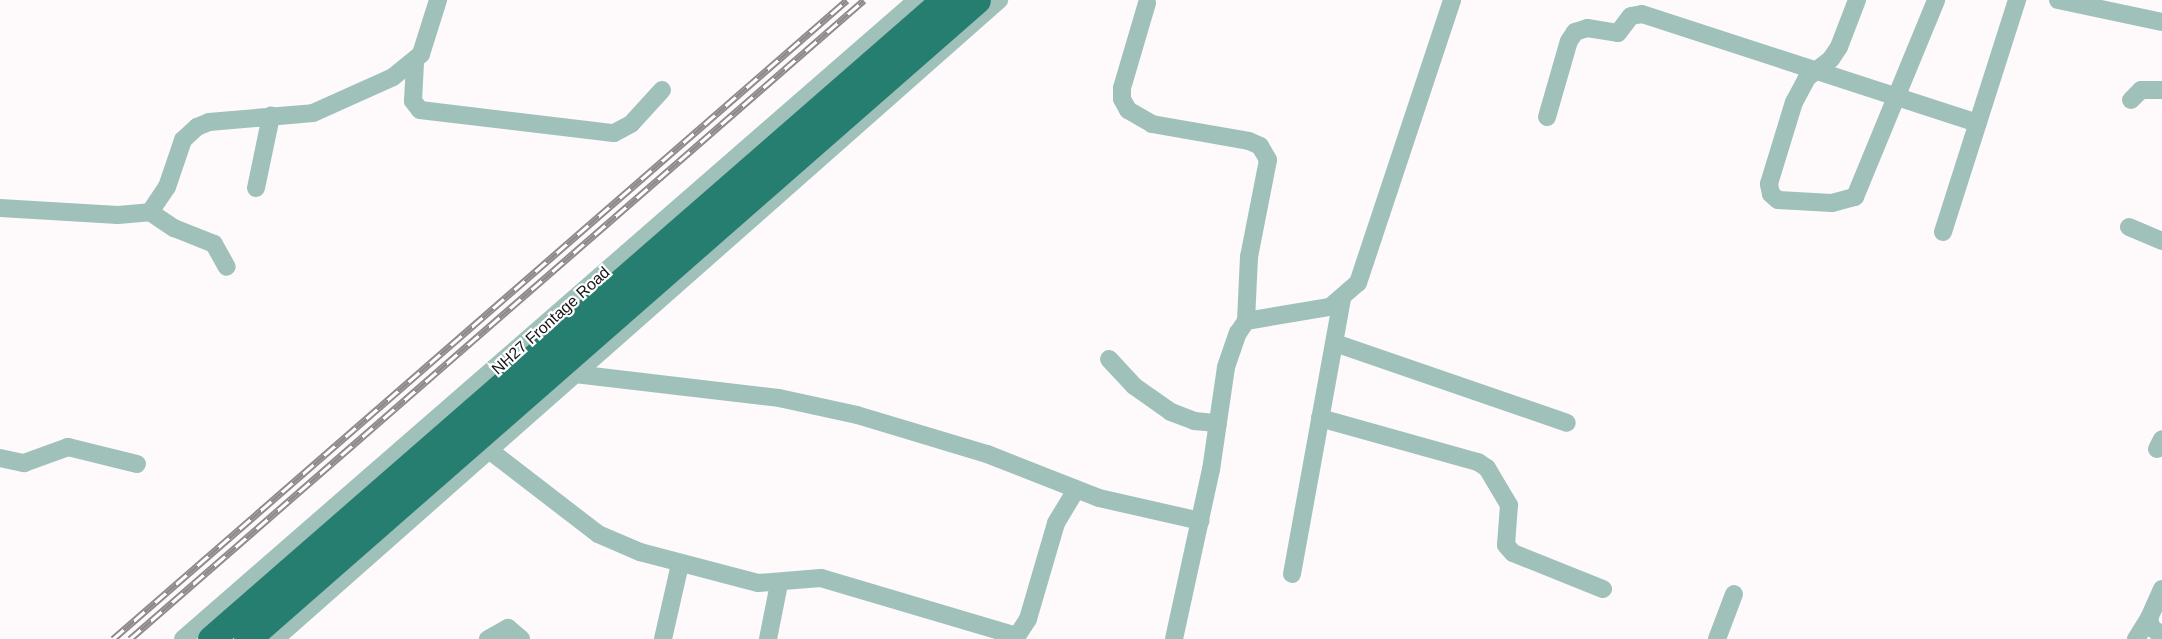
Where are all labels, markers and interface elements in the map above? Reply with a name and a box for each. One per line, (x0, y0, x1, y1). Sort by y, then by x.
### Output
street label: NH27 Frontage Road (488, 263, 614, 379)

